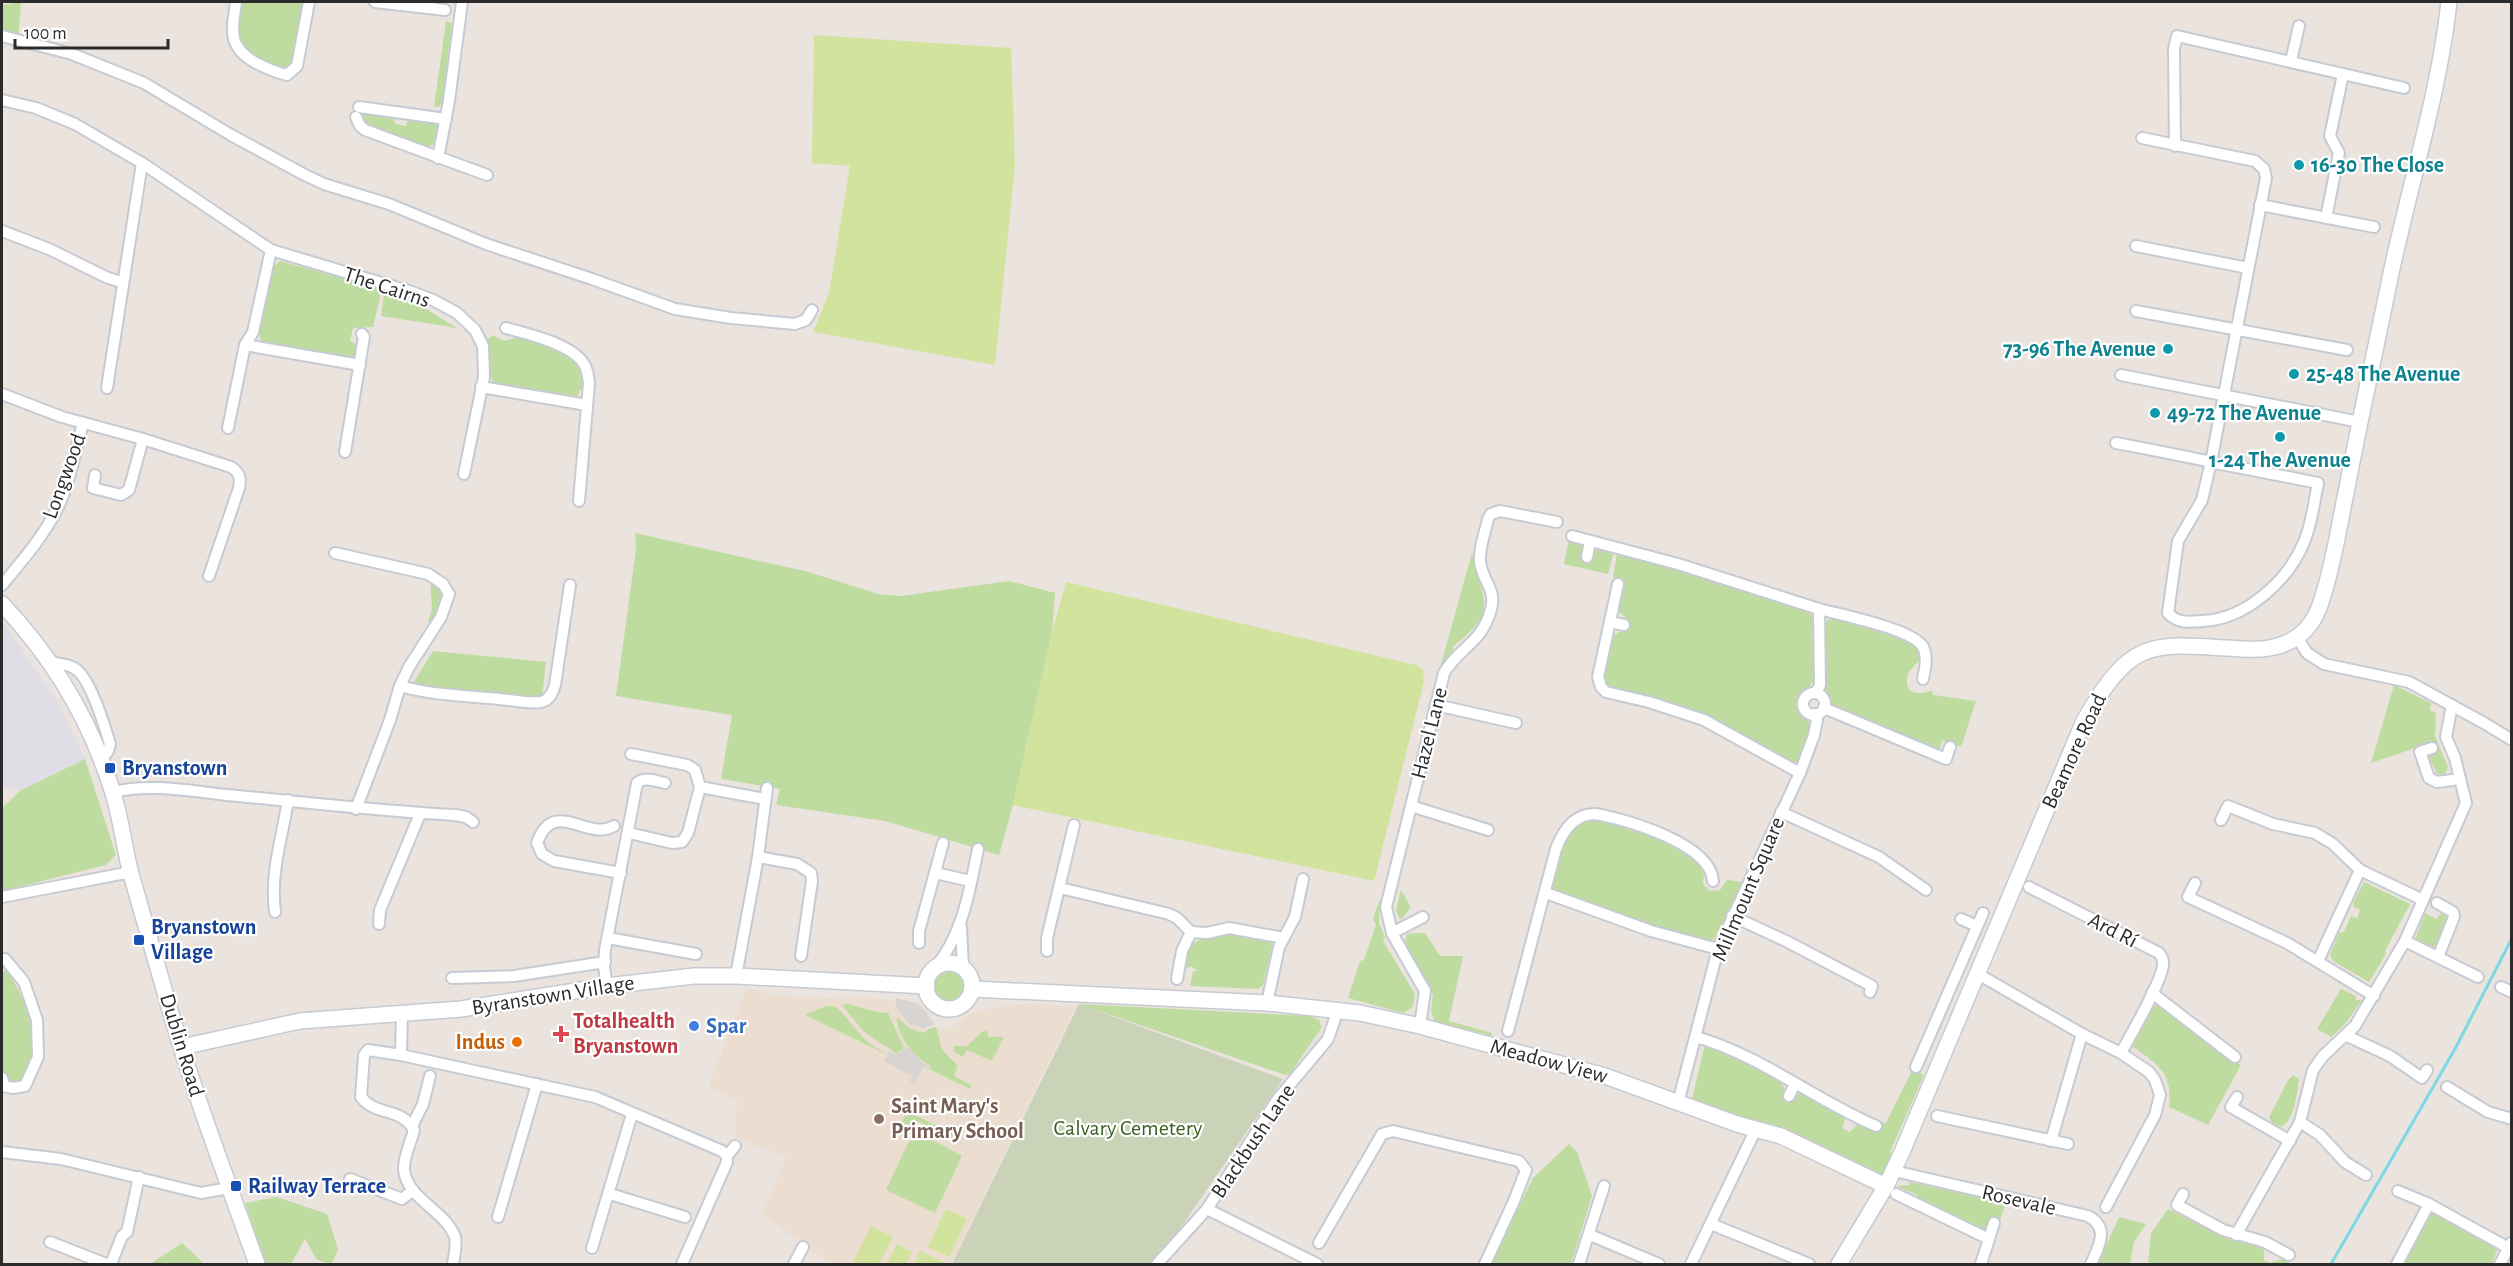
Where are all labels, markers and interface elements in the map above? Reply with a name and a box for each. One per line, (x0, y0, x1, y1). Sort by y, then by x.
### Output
scale bar (15, 12, 168, 50)
text: 100 m (24, 25, 67, 43)
place label: 16-30 The Close (2311, 154, 2444, 176)
marker: 16-30 The Close (2292, 158, 2306, 172)
street label: The Cairns (341, 263, 433, 311)
place label: 73-96 The Avenue (2003, 338, 2156, 360)
marker: 73-96 The Avenue (2161, 342, 2175, 356)
place label: 25-48 The Avenue (2306, 363, 2460, 385)
marker: 25-48 The Avenue (2287, 367, 2301, 381)
place label: 49-72 The Avenue (2167, 402, 2321, 424)
marker: 49-72 The Avenue (2148, 406, 2162, 420)
street label: Longwood (38, 430, 90, 522)
marker: 1-24 The Avenue (2273, 430, 2287, 444)
place label: 1-24 The Avenue (2209, 449, 2351, 471)
street label: Hazel Lane (1407, 685, 1451, 781)
street label: Beamore Road (2038, 690, 2110, 812)
place label: Bryanstown (122, 757, 227, 780)
marker: Bryanstown (103, 761, 117, 775)
street label: Millmount Square (1708, 814, 1788, 964)
street label: Ard Rí (2085, 908, 2142, 952)
place label: Bryanstown Village (151, 916, 256, 963)
marker: Bryanstown Village (132, 933, 146, 947)
street label: Byranstown Village (470, 971, 636, 1019)
street label: Dublin Road (156, 991, 208, 1099)
place label: Totalhealth Bryanstown (573, 1010, 678, 1058)
place label: Spar (706, 1015, 747, 1037)
marker: Spar (687, 1019, 701, 1033)
marker: Totalhealth Bryanstown (554, 1027, 568, 1041)
place label: Indus (455, 1031, 505, 1053)
marker: Indus (510, 1035, 524, 1049)
street label: Meadow View (1488, 1035, 1610, 1087)
street label: Blackbush Lane (1207, 1080, 1299, 1202)
place label: Saint Mary's Primary School (891, 1095, 1024, 1143)
marker: Saint Mary's Primary School (872, 1112, 886, 1126)
park label: Calvary Cemetery (1054, 1117, 1203, 1139)
place label: Railway Terrace (248, 1175, 386, 1198)
marker: Railway Terrace (229, 1179, 243, 1193)
street label: Rosevale (1980, 1181, 2058, 1219)

